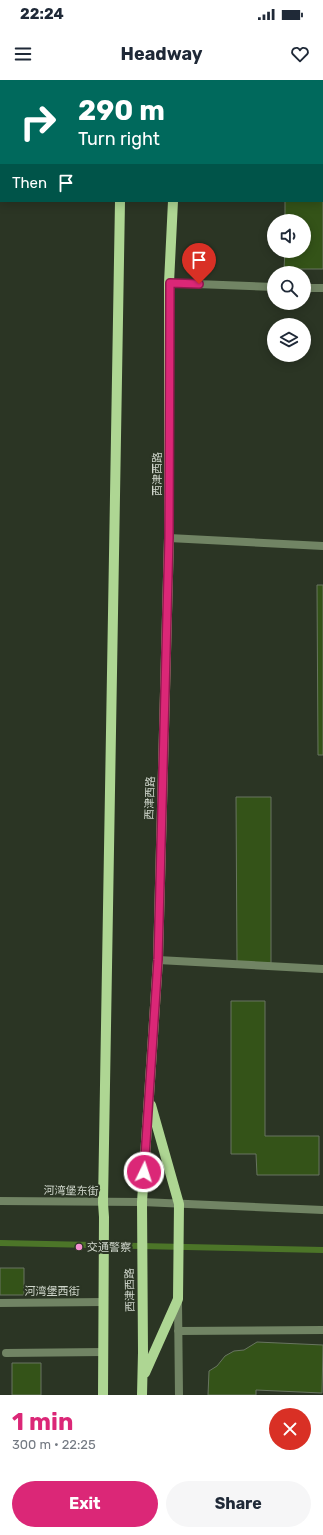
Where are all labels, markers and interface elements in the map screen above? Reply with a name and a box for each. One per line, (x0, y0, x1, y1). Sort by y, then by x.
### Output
text: 22:24 (20, 5, 64, 23)
icon: menu (12, 43, 34, 65)
text: Headway (121, 43, 202, 65)
icon: heart (289, 43, 311, 65)
text: 290 m (78, 94, 165, 127)
icon: right (12, 96, 64, 148)
text: Turn right (78, 128, 160, 150)
icon: arrive (55, 172, 77, 194)
text: Then (12, 174, 47, 192)
map controls (267, 214, 311, 362)
button: sound (267, 214, 311, 258)
pin (182, 243, 216, 284)
icon: arrive (188, 249, 210, 271)
button: search (267, 266, 311, 310)
button: layers (267, 318, 311, 362)
street label: 西津西路 (151, 452, 164, 496)
street label: 西津西路 (143, 776, 157, 820)
position arrow (123, 1151, 165, 1193)
street label: 河湾堡东街 (43, 1184, 99, 1198)
place label: 交通警察 (87, 1241, 131, 1254)
marker: 交通警察 (74, 1242, 84, 1252)
street label: 西津西路 (123, 1268, 137, 1312)
street label: 河湾堡西街 (25, 1285, 80, 1298)
text: 1 min (12, 1408, 73, 1436)
button: close (269, 1408, 311, 1450)
text: 300 m · 22:25 (12, 1437, 96, 1452)
button: Exit (12, 1481, 158, 1527)
button: Share (166, 1481, 311, 1527)

